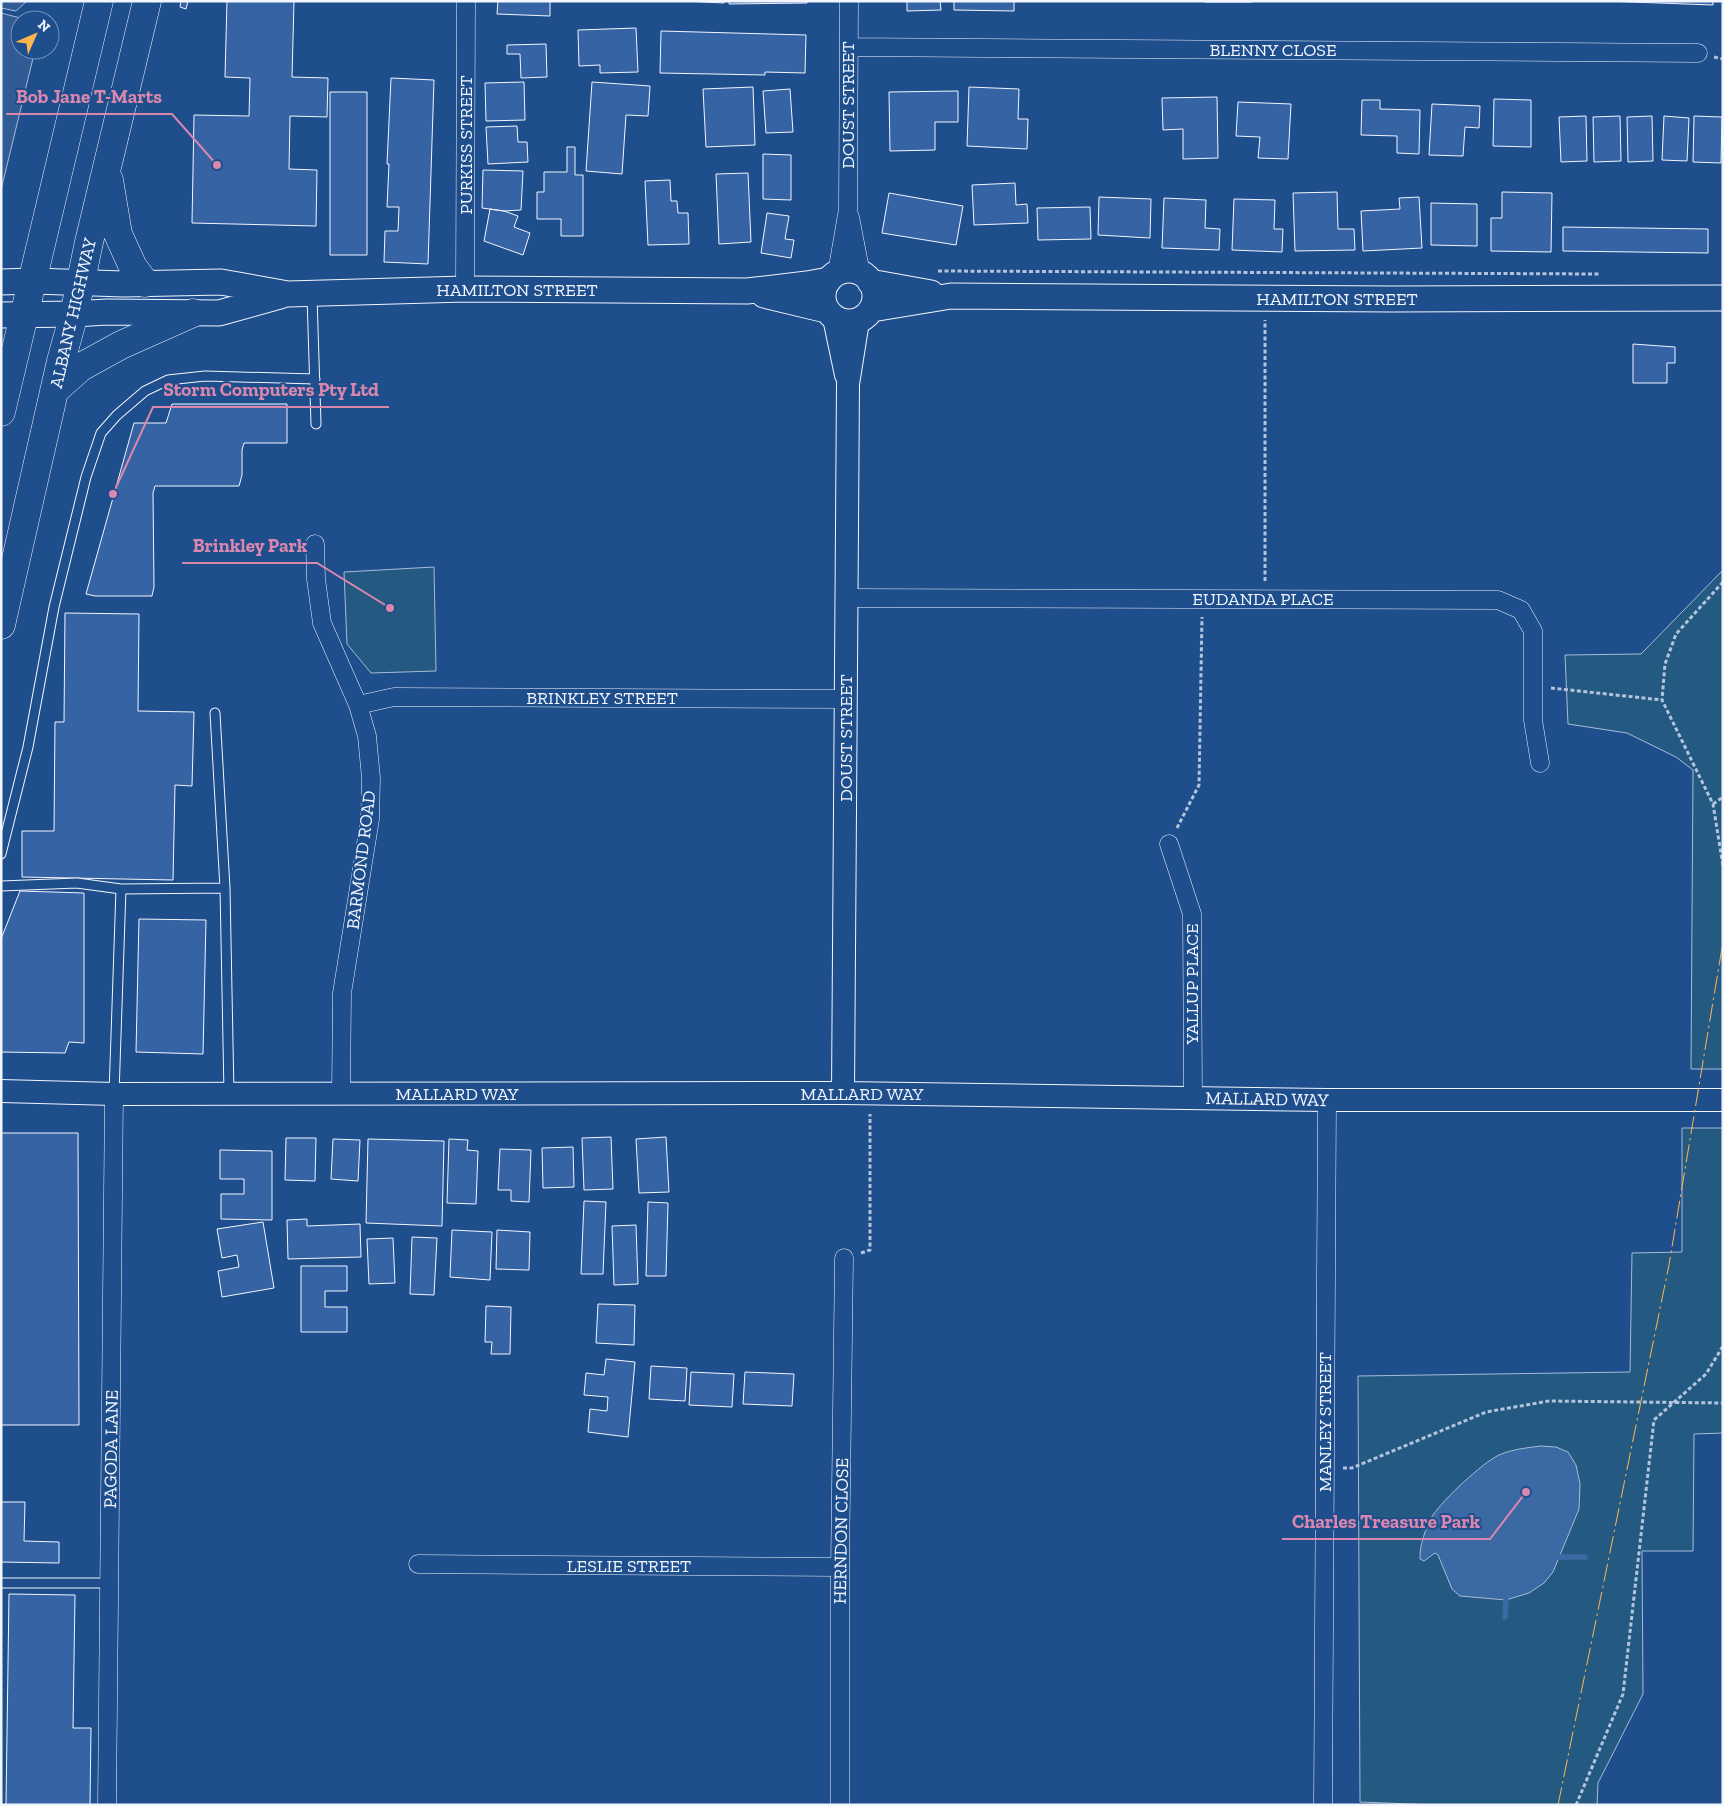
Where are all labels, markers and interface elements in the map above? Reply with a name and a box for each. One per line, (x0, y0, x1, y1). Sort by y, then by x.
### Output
north arrow (10, 10, 60, 60)
text: N (34, 16, 54, 36)
street label: BLENNY CLOSE (1209, 39, 1337, 61)
street label: DOUST STREET (837, 41, 859, 169)
street label: PURKISS STREET (455, 75, 477, 215)
callout: Bob Jane T-Marts (6, 80, 172, 114)
text: Bob Jane T-Marts (16, 85, 162, 108)
street label: ALBANY HIGHWAY (45, 236, 101, 390)
street label: HAMILTON STREET (436, 279, 598, 301)
street label: HAMILTON STREET (1256, 288, 1418, 310)
callout: Storm Computers Pty Ltd (153, 373, 389, 407)
text: Storm Computers Pty Ltd (163, 378, 379, 401)
callout: Brinkley Park (182, 529, 317, 563)
text: Brinkley Park (193, 534, 308, 557)
street label: EUDANDA PLACE (1192, 588, 1334, 610)
street label: DOUST STREET (835, 674, 857, 802)
street label: BRINKLEY STREET (526, 687, 678, 709)
street label: BARMOND ROAD (342, 789, 380, 931)
street label: YALLUP PLACE (1181, 924, 1203, 1046)
street label: MALLARD WAY (395, 1083, 519, 1105)
street label: MALLARD WAY (800, 1083, 924, 1105)
street label: MALLARD WAY (1205, 1087, 1329, 1111)
street label: MANLEY STREET (1314, 1352, 1336, 1492)
street label: PAGODA LANE (99, 1390, 123, 1508)
street label: HERNDON CLOSE (829, 1458, 853, 1604)
callout: Charles Treasure Park (1282, 1505, 1490, 1539)
text: Charles Treasure Park (1292, 1510, 1481, 1533)
street label: LESLIE STREET (567, 1555, 691, 1577)

